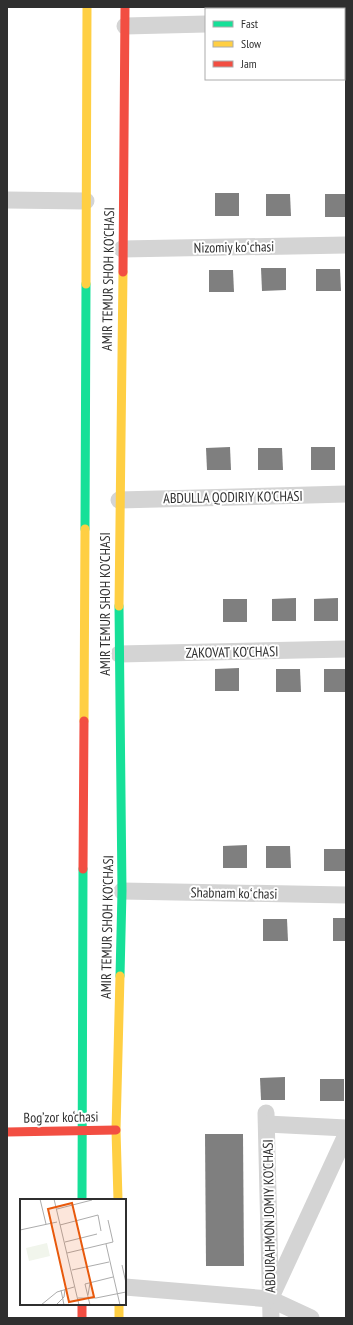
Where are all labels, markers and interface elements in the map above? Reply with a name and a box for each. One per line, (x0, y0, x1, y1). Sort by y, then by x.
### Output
legend (205, 8, 345, 80)
text: Fast (241, 16, 259, 31)
text: Slow (241, 36, 262, 51)
text: Jam (240, 56, 257, 71)
street label: AMIR TEMUR SHOH KO'CHASI (98, 207, 118, 351)
street label: Nizomiy koʻchasi (194, 237, 274, 257)
street label: ABDULLA QODIRIY KO'CHASI (163, 487, 303, 507)
street label: AMIR TEMUR SHOH KO'CHASI (96, 532, 114, 676)
street label: ZAKOVAT KO'CHASI (185, 642, 279, 662)
street label: AMIR TEMUR SHOH KO'CHASI (97, 855, 117, 999)
street label: Shabnam koʻchasi (191, 883, 277, 903)
street label: Bogʼzor ko‘chasi (23, 1107, 99, 1127)
street label: ABDURAHMON JOMIY KO'CHASI (259, 1139, 279, 1293)
inset map (20, 1199, 126, 1305)

